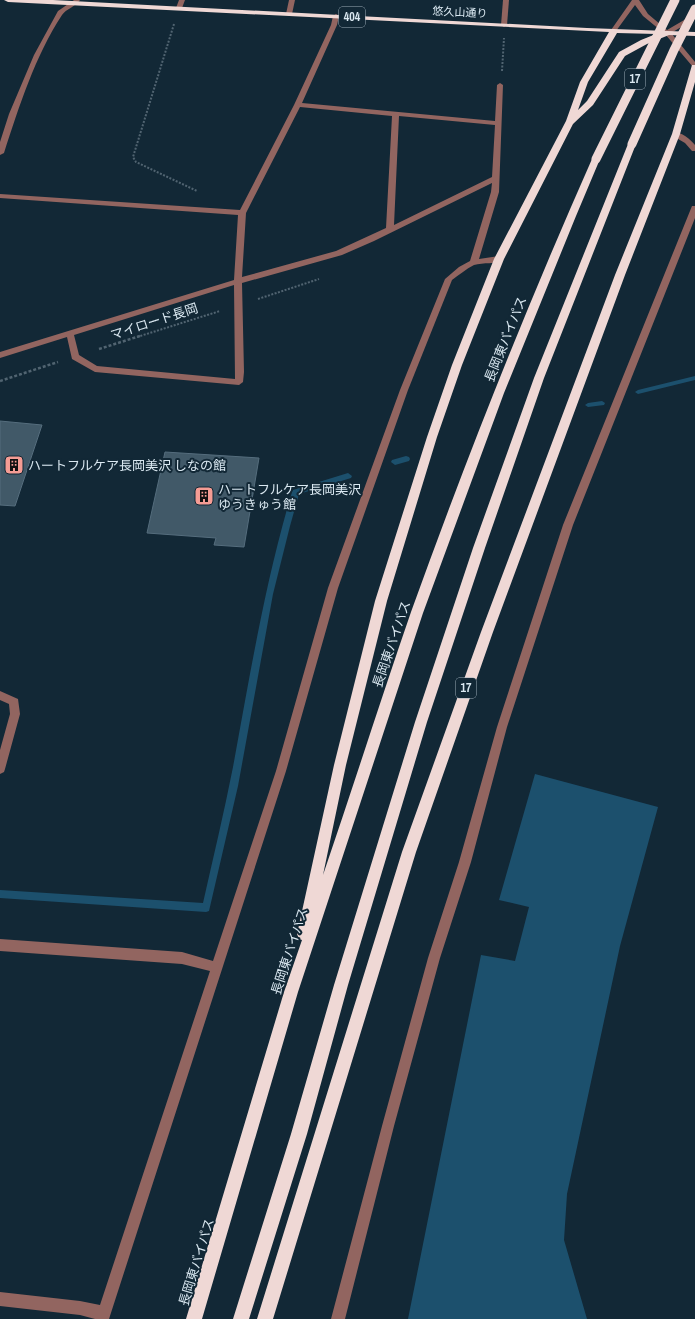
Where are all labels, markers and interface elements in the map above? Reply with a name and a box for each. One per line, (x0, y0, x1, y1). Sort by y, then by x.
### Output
street label: 悠久山通り (432, 4, 488, 20)
road number: 404 (339, 7, 365, 27)
road number: 17 (625, 69, 645, 89)
street label: 長岡東バイパス (481, 294, 530, 384)
street label: マイロード長岡 (108, 299, 200, 344)
building icon: ハートフルケア長岡美沢 しなの館 (3, 454, 25, 476)
place label: ハートフルケア長岡美沢 しなの館 (28, 457, 226, 474)
place label: ハートフルケア長岡美沢 ゆうきゅう館 (218, 481, 361, 513)
building icon: ハートフルケア長岡美沢 ゆうきゅう館 (193, 485, 215, 507)
street label: 長岡東バイパス (369, 598, 414, 690)
road number: 17 (456, 678, 476, 698)
street label: 長岡東バイパス (267, 905, 312, 997)
street label: 長岡東バイパス (175, 1216, 218, 1308)

